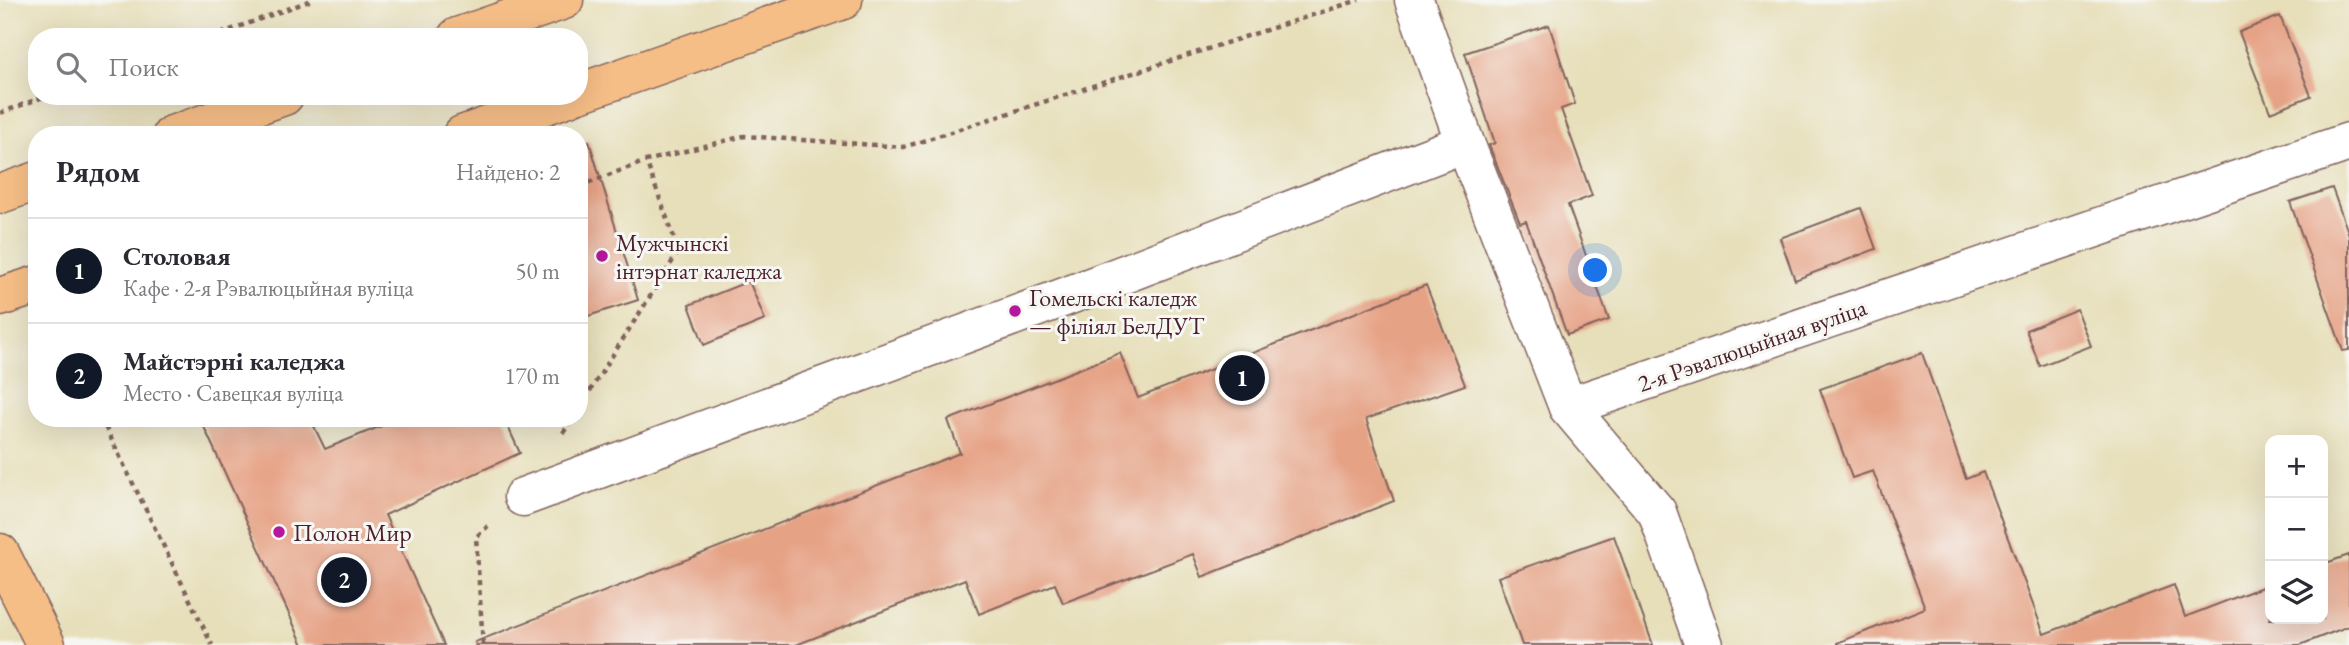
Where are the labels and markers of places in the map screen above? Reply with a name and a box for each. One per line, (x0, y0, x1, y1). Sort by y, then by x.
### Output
place label: Мужчынскі інтэрнат каледжа (616, 227, 782, 286)
marker: Мужчынскі інтэрнат каледжа (594, 248, 610, 264)
place label: Гомельскі каледж — філіял БелДУТ (1029, 282, 1205, 341)
marker: Гомельскі каледж — філіял БелДУТ (1007, 303, 1023, 319)
pin: 1 (1219, 352, 1265, 404)
place label: Полон Мир (293, 517, 412, 548)
marker: Полон Мир (271, 524, 287, 540)
pin: 2 (321, 554, 367, 606)

